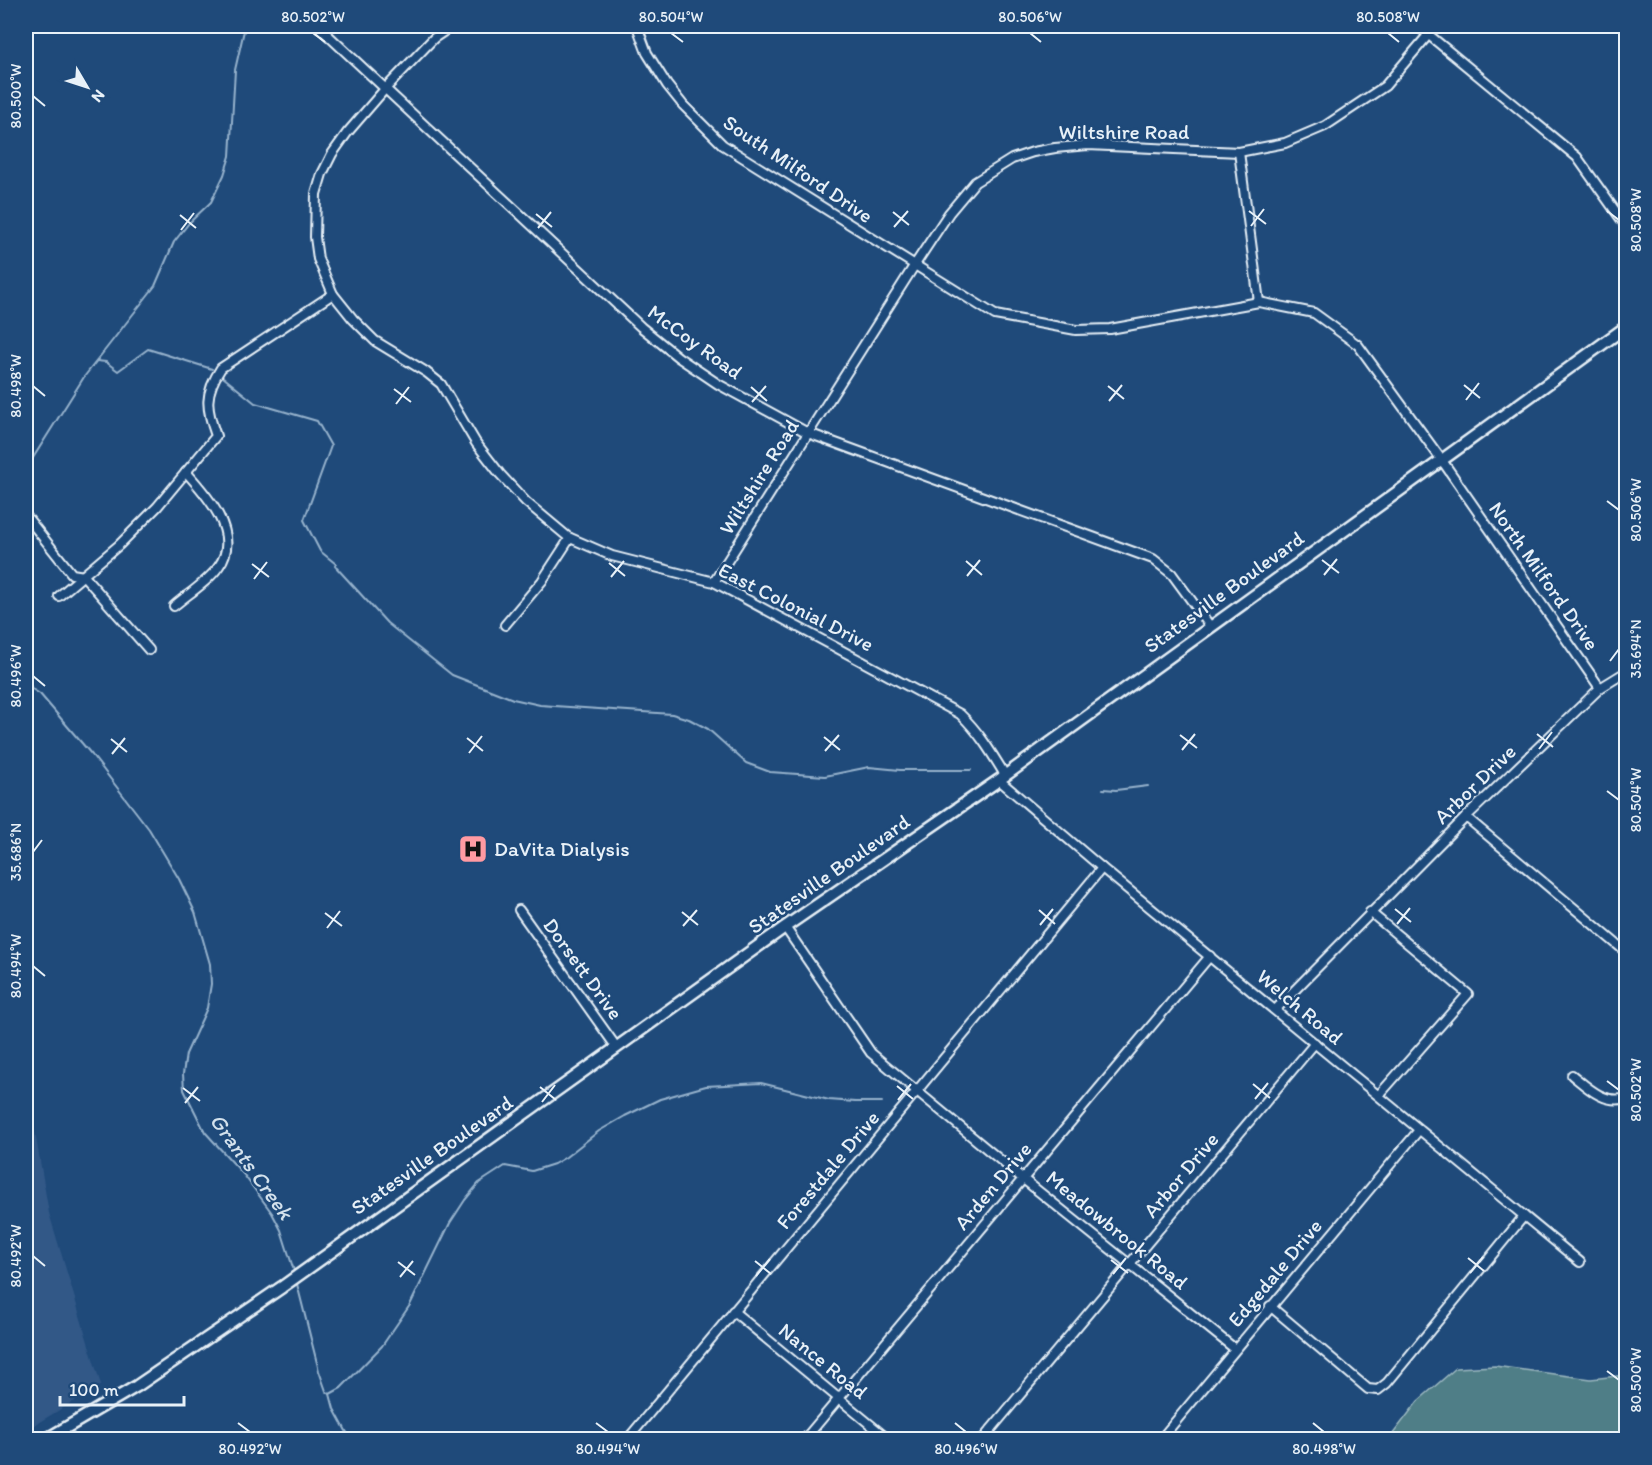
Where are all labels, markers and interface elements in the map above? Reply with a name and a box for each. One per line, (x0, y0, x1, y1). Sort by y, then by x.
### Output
text: 80.502°W (281, 8, 345, 26)
text: 80.504°W (639, 8, 703, 26)
text: 80.506°W (998, 8, 1062, 26)
text: 80.508°W (1356, 8, 1420, 26)
north arrow (57, 57, 117, 117)
text: 80.500°W (7, 63, 25, 128)
text: N (87, 86, 109, 106)
street label: South Milford Drive (719, 109, 878, 228)
street label: Wiltshire Road (1058, 119, 1190, 144)
text: 80.508°W (1627, 188, 1645, 252)
street label: McCoy Road (643, 299, 748, 385)
text: 80.498°W (7, 354, 25, 418)
street label: Wiltshire Road (713, 414, 804, 539)
text: 80.506°W (1627, 478, 1645, 542)
street label: North Milford Drive (1484, 497, 1605, 655)
street label: Statesville Boulevard (1139, 525, 1309, 658)
street label: East Colonial Drive (714, 557, 878, 656)
text: 35.694°N (1627, 619, 1645, 679)
text: 80.496°W (7, 644, 25, 708)
street label: Arbor Drive (1429, 739, 1521, 829)
text: 80.504°W (1627, 768, 1645, 832)
street label: Statesville Boulevard (743, 808, 915, 939)
text: 35.686°N (7, 823, 25, 881)
hospital icon: DaVita Dialysis (457, 833, 489, 865)
place label: DaVita Dialysis (494, 836, 630, 861)
street label: Dorsett Drive (538, 913, 629, 1024)
text: 80.494°W (7, 934, 25, 998)
street label: Welch Road (1252, 963, 1349, 1050)
text: 80.502°W (1627, 1058, 1645, 1122)
street label: Statesville Boulevard (346, 1089, 518, 1220)
street label: Forestdale Drive (771, 1105, 884, 1234)
water label: Grants Creek (204, 1108, 300, 1226)
street label: Arbor Drive (1138, 1127, 1224, 1223)
street label: Arden Drive (949, 1137, 1037, 1235)
street label: Meadowbrook Road (1041, 1165, 1194, 1295)
street label: Edgedale Drive (1222, 1214, 1327, 1332)
text: 80.492°W (7, 1224, 25, 1288)
street label: Nance Road (774, 1317, 873, 1404)
text: 80.500°W (1627, 1347, 1645, 1412)
scale bar (60, 1369, 184, 1407)
text: 100 m (69, 1379, 119, 1401)
text: 80.492°W (218, 1440, 282, 1458)
text: 80.494°W (576, 1440, 640, 1458)
text: 80.496°W (934, 1440, 998, 1458)
text: 80.498°W (1292, 1440, 1356, 1458)

